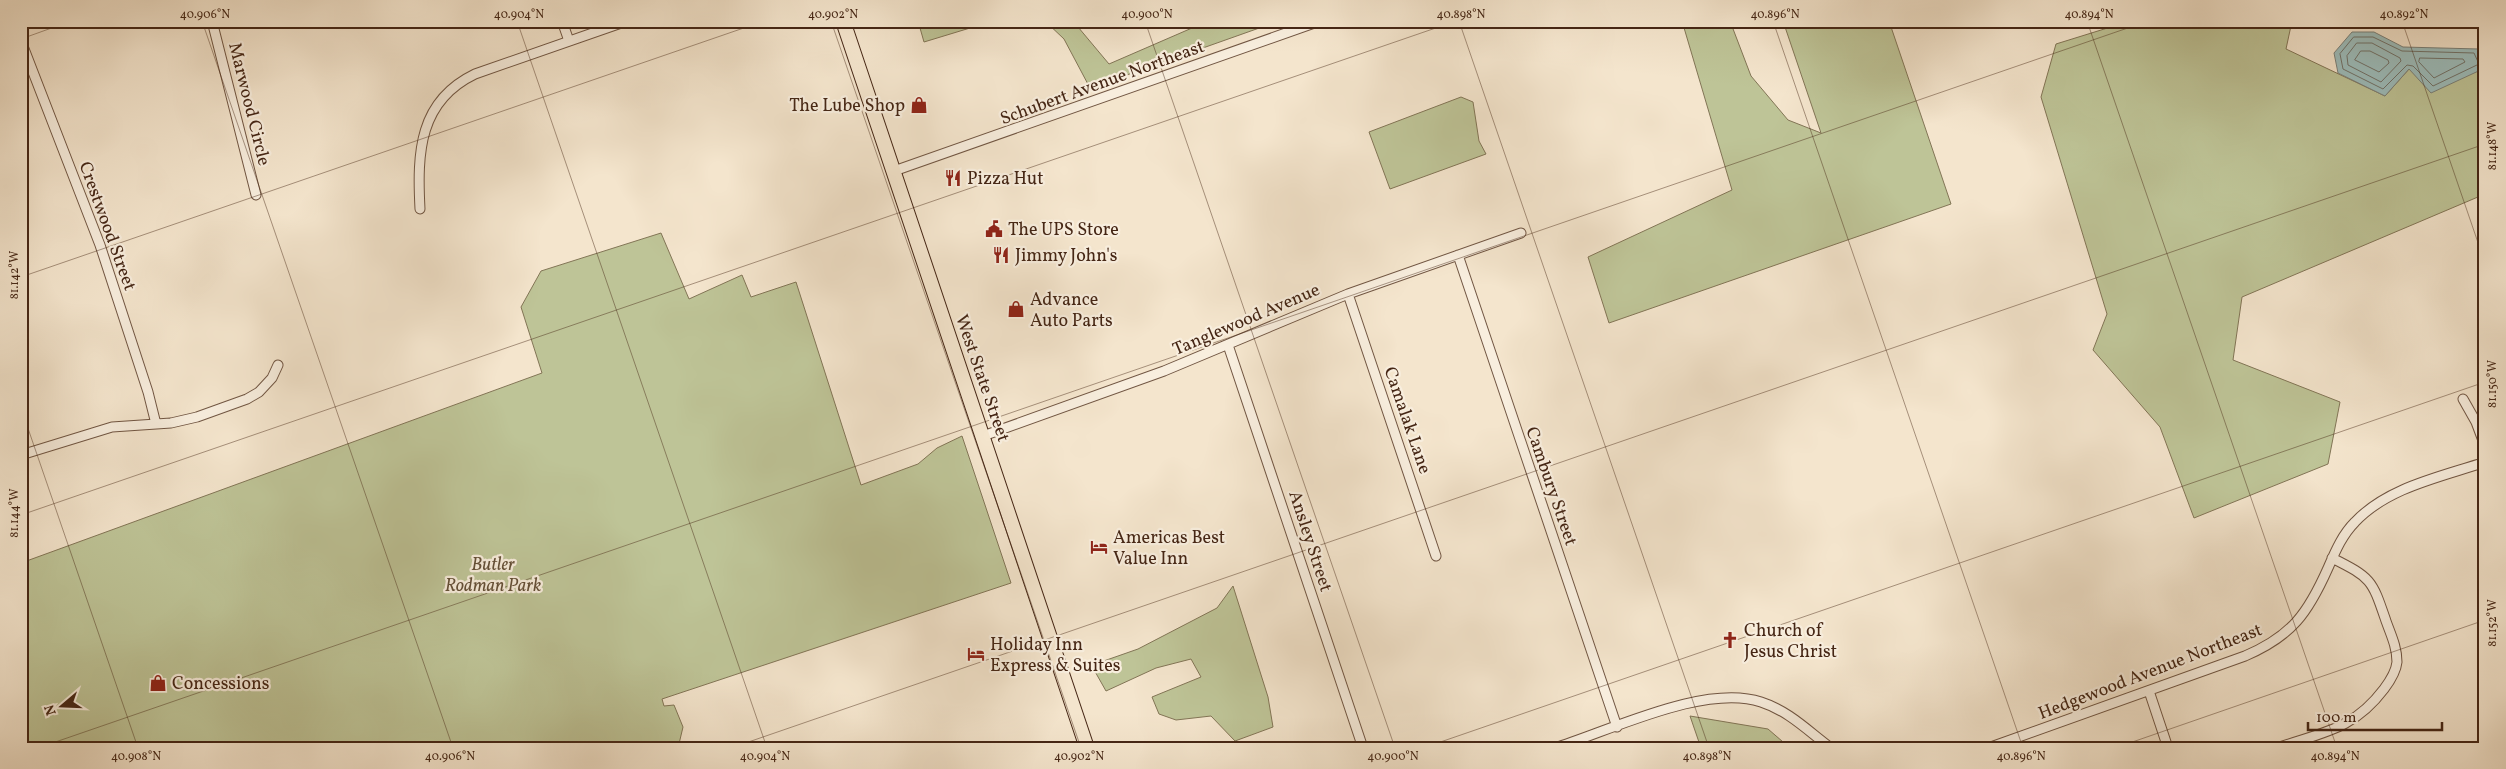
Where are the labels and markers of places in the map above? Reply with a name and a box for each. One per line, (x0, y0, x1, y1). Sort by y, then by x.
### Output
place label: The Lube Shop (789, 94, 905, 119)
shop icon: The Lube Shop (909, 95, 929, 115)
place label: Pizza Hut (967, 167, 1044, 192)
restaurant icon: Pizza Hut (943, 168, 963, 188)
place label: The UPS Store (1008, 218, 1119, 243)
public building icon: The UPS Store (984, 219, 1004, 239)
place label: Jimmy John's (1015, 244, 1117, 269)
restaurant icon: Jimmy John's (991, 245, 1011, 265)
place label: Advance Auto Parts (1030, 288, 1113, 334)
shop icon: Advance Auto Parts (1006, 299, 1026, 319)
place label: Americas Best Value Inn (1113, 526, 1225, 572)
hotel icon: Americas Best Value Inn (1089, 537, 1109, 557)
place label: Church of Jesus Christ (1744, 619, 1837, 665)
church icon: Church of Jesus Christ (1720, 630, 1740, 650)
place label: Holiday Inn Express & Suites (990, 633, 1120, 679)
hotel icon: Holiday Inn Express & Suites (966, 644, 986, 664)
place label: Concessions (172, 672, 270, 697)
shop icon: Concessions (148, 673, 168, 693)

